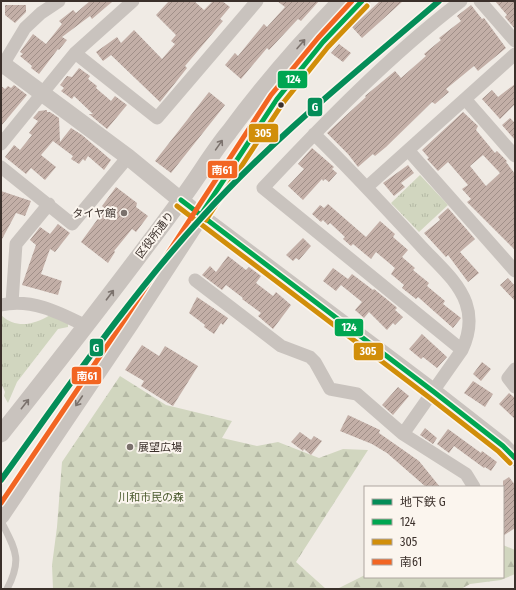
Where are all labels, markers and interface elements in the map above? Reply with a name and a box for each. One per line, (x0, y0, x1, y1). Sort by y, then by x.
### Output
one-way arrow (296, 39, 305, 50)
line badge: 124 (277, 70, 308, 89)
text: 124 (285, 73, 301, 86)
line badge: G (307, 97, 323, 117)
unlabelled marker (276, 100, 286, 110)
text: G (312, 101, 319, 114)
line badge: 305 (248, 123, 279, 143)
text: 305 (254, 127, 272, 140)
one-way arrow (215, 140, 223, 151)
line badge: 南61 (207, 160, 238, 179)
text: 南61 (212, 164, 232, 177)
place label: タイヤ館 (72, 207, 116, 220)
marker: タイヤ館 (119, 208, 129, 218)
street label: 区役所通り (133, 209, 177, 261)
one-way arrow (105, 290, 114, 301)
line badge: 124 (334, 318, 364, 337)
text: 124 (341, 321, 357, 334)
line badge: G (89, 338, 104, 357)
text: G (93, 342, 100, 355)
line badge: 305 (353, 342, 384, 361)
text: 305 (359, 345, 377, 358)
line badge: 南61 (71, 366, 102, 385)
text: 南61 (77, 370, 97, 383)
one-way arrow (74, 395, 83, 406)
one-way arrow (21, 398, 29, 409)
place label: 展望広場 (138, 441, 182, 454)
marker: 展望広場 (125, 442, 135, 452)
legend (364, 486, 504, 578)
park label: 川和市民の森 (118, 491, 184, 504)
text: 地下鉄 G (400, 495, 446, 509)
text: 124 (400, 515, 416, 529)
text: 305 (400, 535, 418, 549)
text: 南61 (400, 555, 422, 569)

